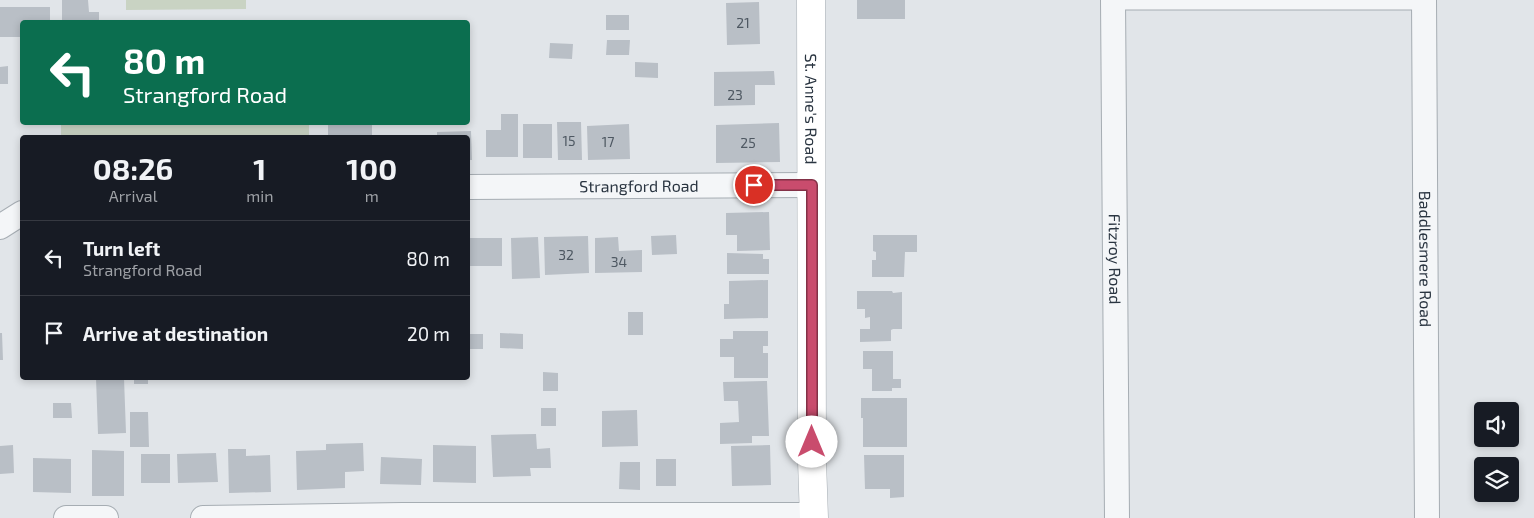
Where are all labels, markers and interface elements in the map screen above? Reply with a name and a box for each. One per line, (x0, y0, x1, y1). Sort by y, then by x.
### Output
house number: 21 (736, 14, 750, 31)
text: 80 m (123, 39, 205, 81)
icon: left (40, 40, 105, 105)
street label: St. Anne's Road (802, 54, 821, 164)
text: Strangford Road (123, 81, 287, 107)
house number: 23 (727, 86, 743, 103)
house number: 15 (562, 132, 576, 149)
house number: 17 (602, 133, 614, 150)
house number: 25 (740, 134, 756, 151)
text: 08:26 (93, 150, 173, 186)
text: 1 (253, 150, 266, 186)
text: 100 (346, 150, 397, 186)
pin (733, 164, 775, 206)
icon: arrive (740, 171, 768, 199)
street label: Strangford Road (579, 176, 699, 195)
text: Arrival (109, 186, 157, 205)
text: min (246, 186, 273, 205)
text: m (365, 186, 379, 205)
street label: Baddlesmere Road (1416, 191, 1436, 327)
street label: Fitzroy Road (1106, 214, 1125, 304)
text: Turn left (83, 237, 160, 260)
icon: left (40, 244, 68, 272)
house number: 32 (558, 246, 574, 263)
text: 80 m (406, 247, 450, 270)
house number: 34 (611, 253, 627, 270)
text: Strangford Road (83, 260, 202, 279)
icon: arrive (40, 319, 68, 347)
text: Arrive at destination (83, 322, 268, 345)
text: 20 m (407, 322, 450, 345)
map controls (1474, 402, 1519, 502)
button: sound (1474, 402, 1519, 447)
position arrow (785, 415, 837, 467)
button: layers (1474, 457, 1519, 502)

